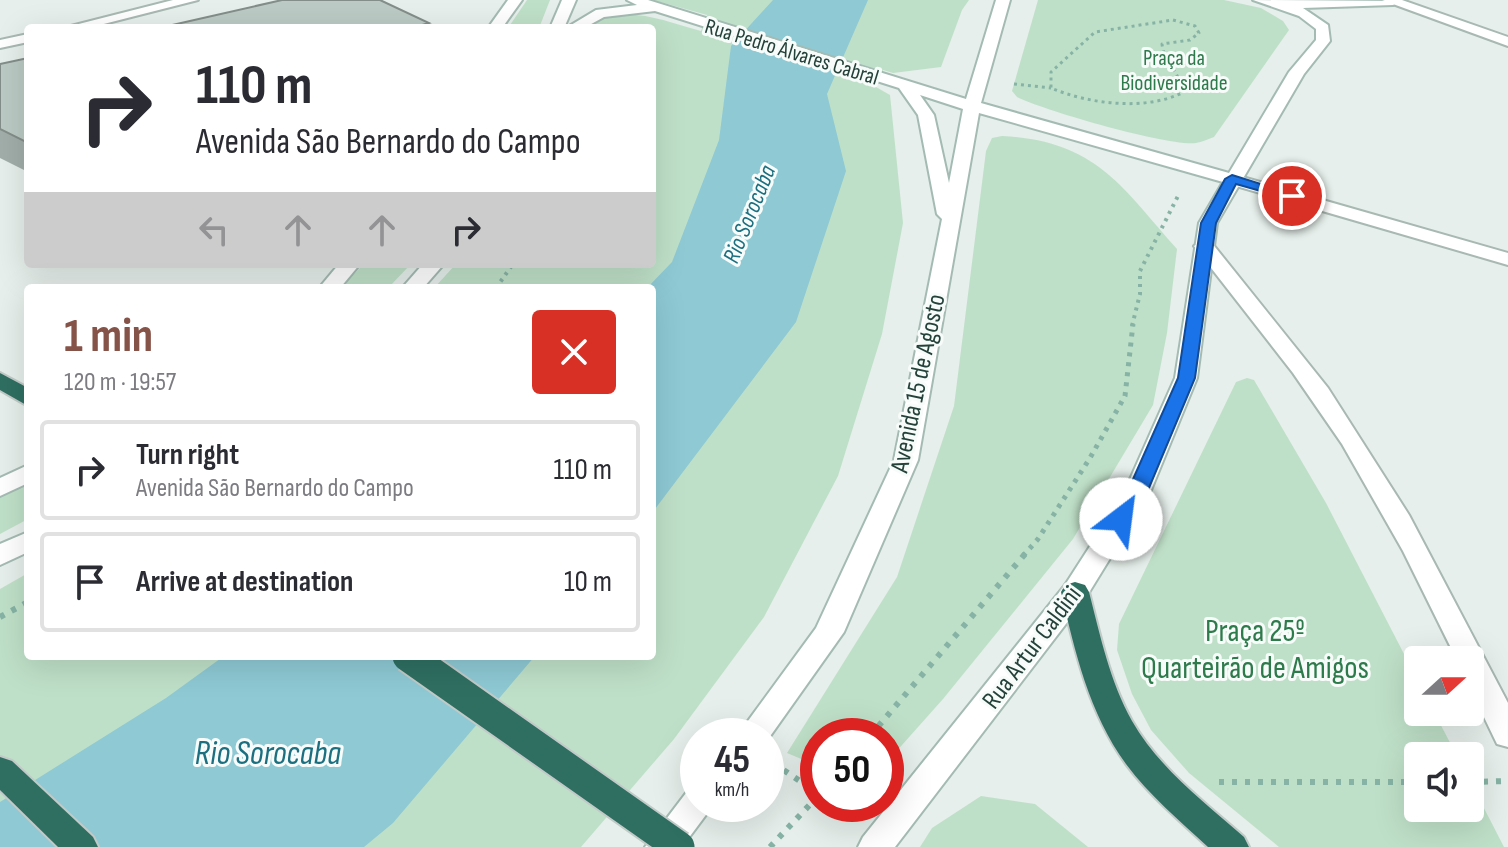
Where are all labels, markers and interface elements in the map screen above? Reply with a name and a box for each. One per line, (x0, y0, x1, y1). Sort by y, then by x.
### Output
street label: Rua Pedro Álvares Cabral (701, 13, 882, 92)
park label: Praça da Biodiversidade (1120, 45, 1228, 97)
text: 110 m (196, 53, 312, 120)
icon: right (64, 56, 168, 160)
text: Avenida São Bernardo do Campo (196, 121, 581, 164)
water label: Rio Sorocaba (717, 161, 782, 267)
pin (1258, 162, 1326, 230)
icon: arrive (1270, 174, 1314, 218)
icon: left (192, 208, 236, 252)
icon: ahead (276, 208, 320, 252)
icon: ahead (360, 208, 404, 252)
icon: right (444, 208, 488, 252)
street label: Avenida 15 de Agosto (884, 291, 953, 476)
text: 1 min (64, 308, 153, 365)
button: close (532, 310, 616, 394)
text: 120 m · 19:57 (64, 367, 176, 398)
text: Turn right (136, 437, 239, 473)
icon: right (68, 448, 112, 492)
text: 110 m (554, 452, 612, 488)
text: Avenida São Bernardo do Campo (136, 473, 414, 504)
position arrow (1079, 477, 1163, 561)
icon: arrive (68, 560, 112, 604)
text: Arrive at destination (136, 564, 353, 600)
text: 10 m (564, 564, 612, 600)
street label: Rua Artur Caldini (976, 580, 1088, 715)
park label: Praça 25º Quarteirão de Amigos (1141, 612, 1369, 688)
north arrow (1404, 646, 1484, 726)
map controls (1404, 646, 1484, 822)
speed limit sign: 50 (800, 718, 904, 822)
water label: Rio Sorocaba (195, 733, 341, 774)
text: 45 (714, 736, 750, 784)
button: sound (1404, 742, 1484, 822)
text: km/h (715, 778, 749, 802)

